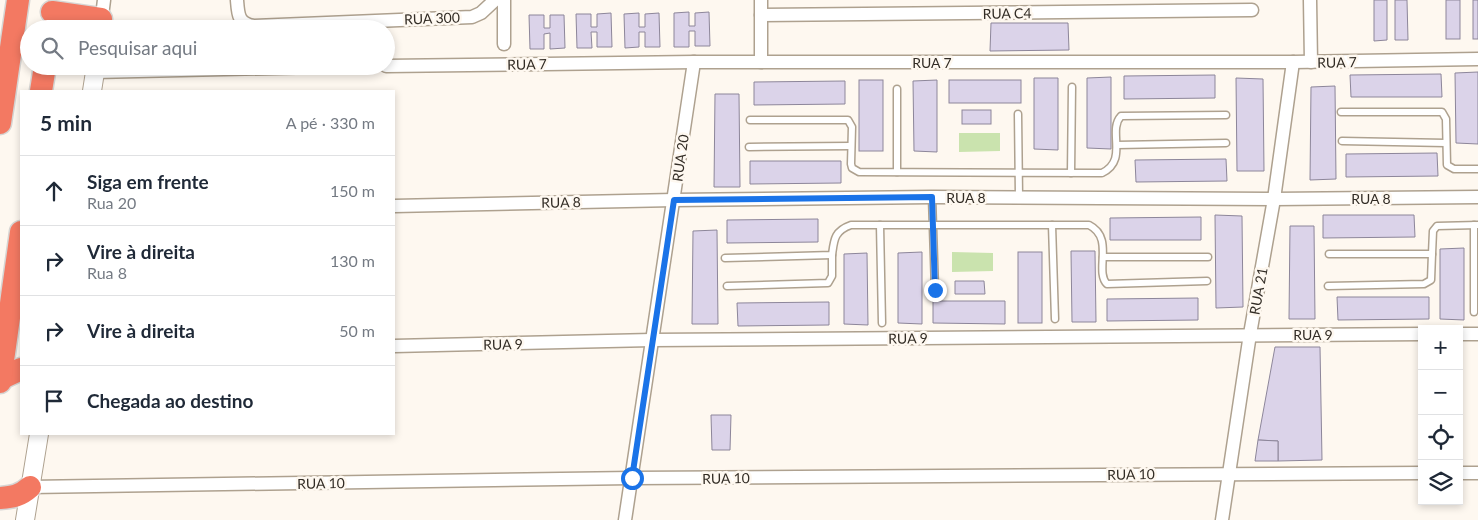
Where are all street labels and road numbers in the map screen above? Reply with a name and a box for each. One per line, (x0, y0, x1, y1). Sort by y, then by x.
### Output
street label: RUA C4 (982, 4, 1032, 22)
street label: RUA 300 (404, 9, 460, 27)
street label: RUA 7 (1317, 53, 1357, 71)
street label: RUA 7 (912, 54, 952, 71)
street label: RUA 7 (507, 55, 547, 73)
street label: RUA 20 (668, 133, 692, 183)
street label: RUA 8 (946, 189, 986, 206)
street label: RUA 8 (1351, 190, 1391, 207)
street label: RUA 8 (541, 193, 581, 211)
street label: RUA 21 (1245, 266, 1271, 316)
street label: RUA 9 (1293, 326, 1333, 343)
street label: RUA 9 (888, 329, 928, 347)
street label: RUA 9 (483, 335, 523, 353)
street label: RUA 10 (1107, 465, 1155, 483)
street label: RUA 10 (702, 469, 750, 487)
street label: RUA 10 (297, 474, 345, 492)

